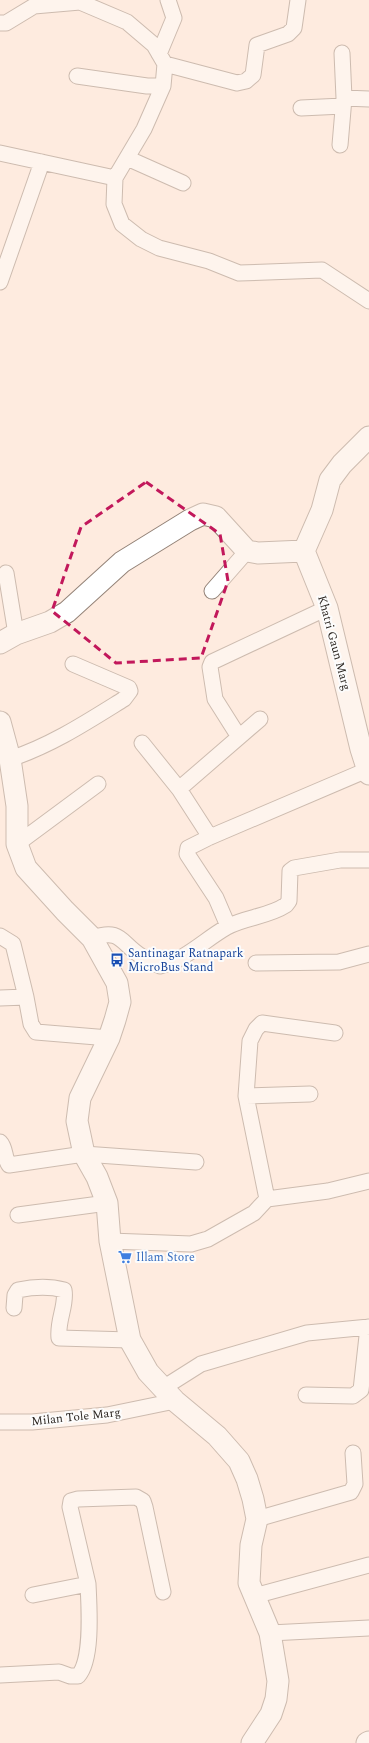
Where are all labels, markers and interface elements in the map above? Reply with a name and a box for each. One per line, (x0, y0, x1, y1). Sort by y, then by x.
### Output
street label: Khatri Gaun Marg (312, 593, 356, 693)
place label: Santinagar Ratnapark MicroBus Stand (128, 944, 244, 977)
bus stop icon: Santinagar Ratnapark MicroBus Stand (109, 952, 125, 968)
place label: Illam Store (136, 1248, 195, 1267)
supermarket icon: Illam Store (117, 1249, 133, 1265)
street label: Milan Tole Marg (30, 1403, 122, 1431)

